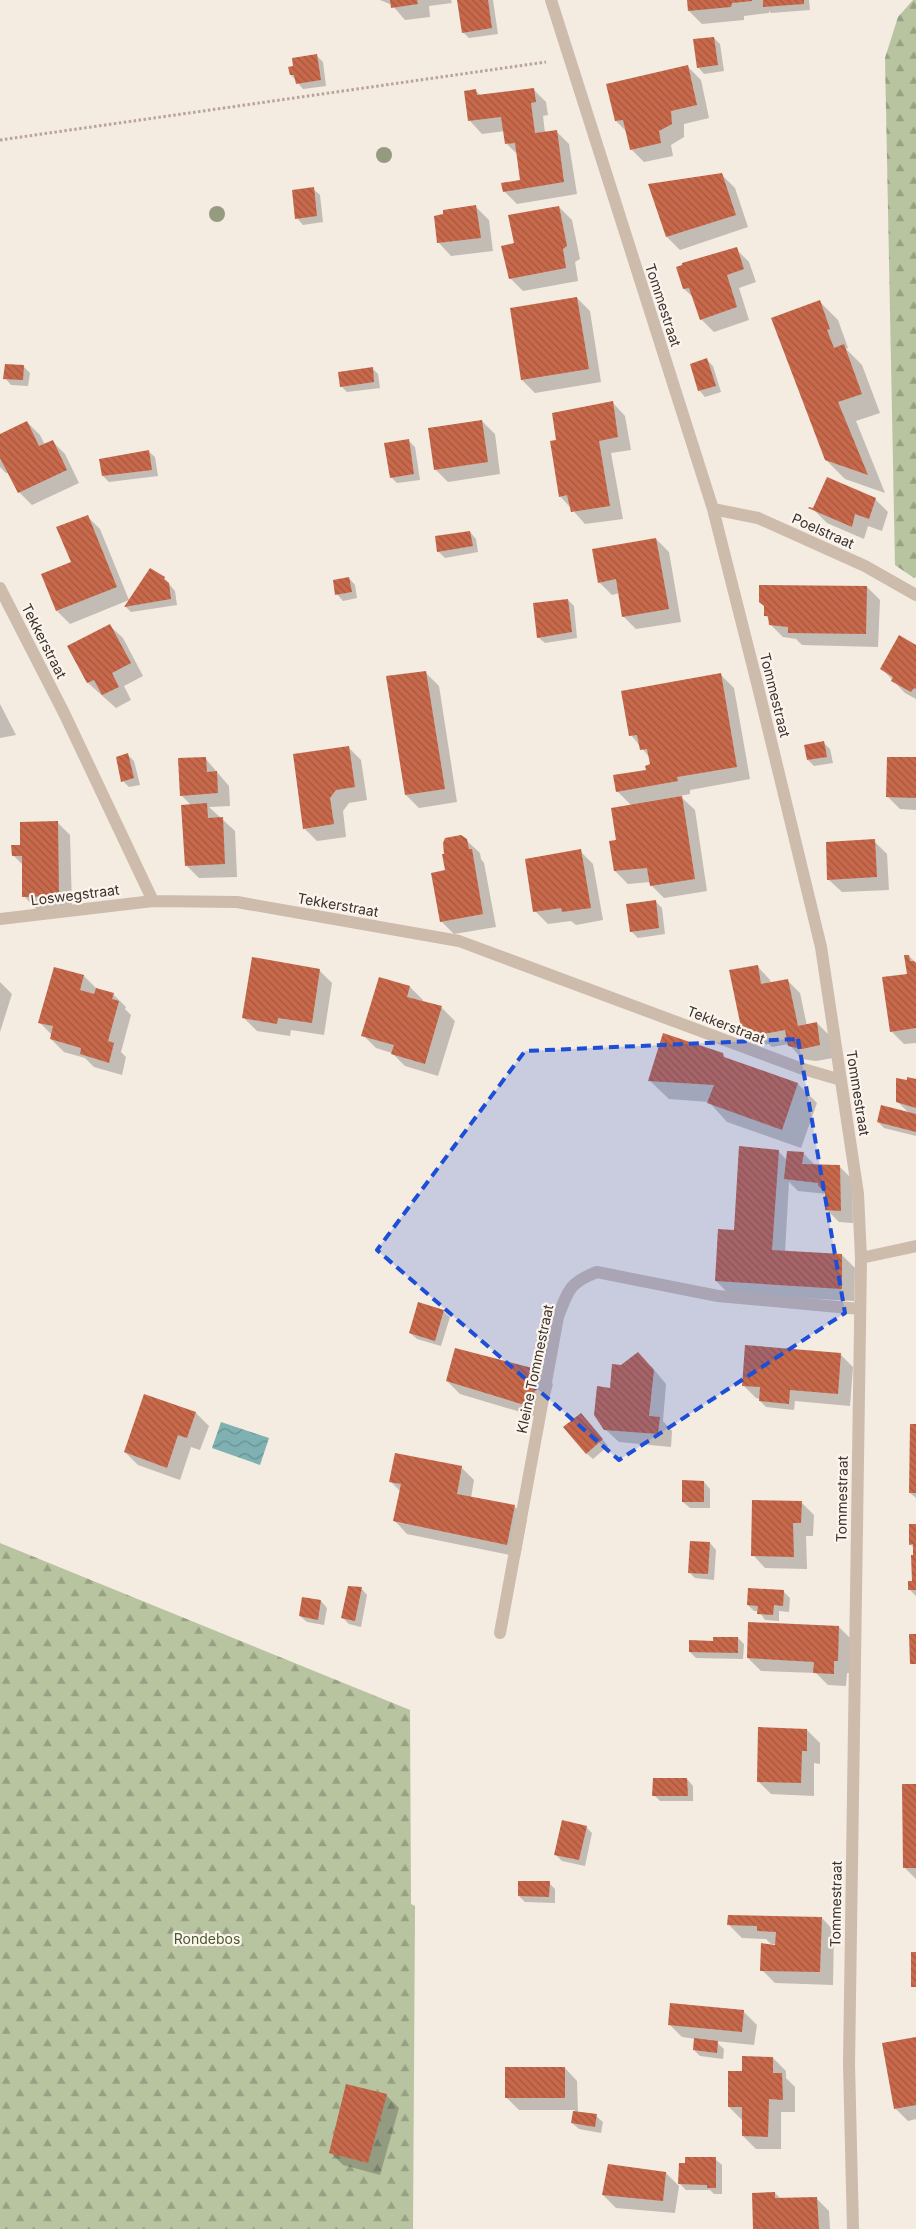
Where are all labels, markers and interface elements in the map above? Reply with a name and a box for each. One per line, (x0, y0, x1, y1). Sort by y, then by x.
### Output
street label: Tommestraat (642, 261, 685, 349)
street label: Poelstraat (789, 509, 857, 552)
street label: Tekkerstraat (18, 600, 71, 682)
street label: Tommestraat (757, 651, 794, 739)
street label: Loswegstraat (30, 881, 121, 908)
street label: Tekkerstraat (296, 889, 380, 920)
street label: Tekkerstraat (685, 1002, 768, 1047)
street label: Tommestraat (843, 1049, 874, 1137)
street label: Kleine Tommestraat (513, 1303, 557, 1435)
street label: Tommestraat (832, 1455, 851, 1542)
street label: Tommestraat (826, 1860, 845, 1947)
park label: Rondebos (174, 1930, 240, 1947)

